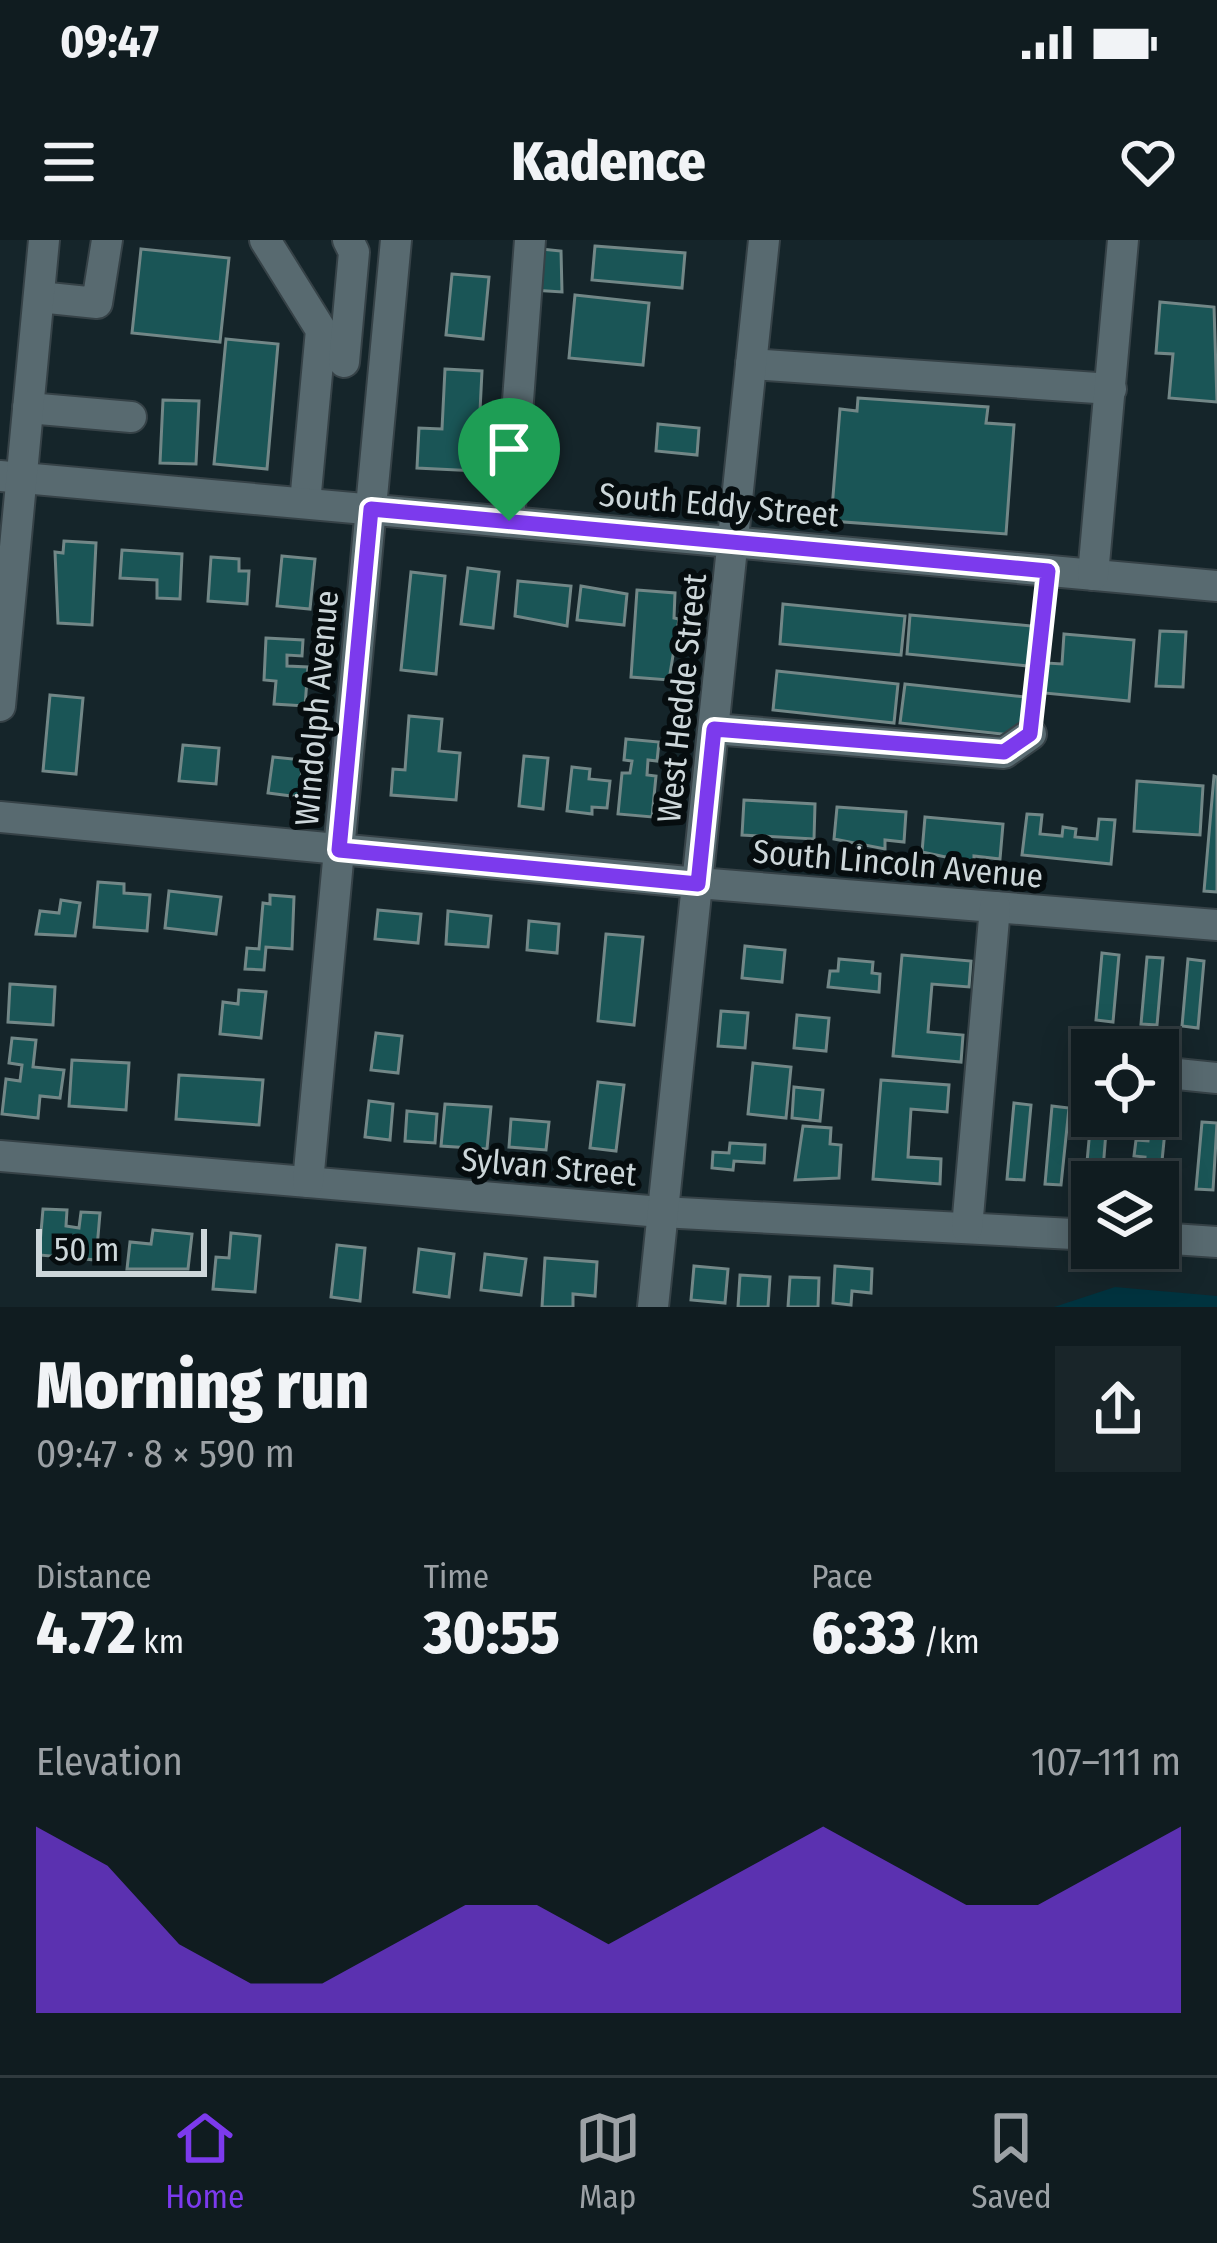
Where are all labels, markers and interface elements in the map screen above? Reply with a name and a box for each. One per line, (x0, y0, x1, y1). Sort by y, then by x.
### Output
text: 09:47 (60, 15, 159, 69)
icon: menu (36, 129, 102, 195)
icon: heart (1115, 129, 1181, 195)
text: Kadence (511, 130, 706, 194)
pin (458, 398, 560, 521)
icon: arrive (476, 416, 542, 482)
street label: South Eddy Street (597, 475, 841, 535)
street label: West Hedde Street (649, 571, 715, 825)
street label: Windolph Avenue (287, 589, 347, 827)
street label: South Lincoln Avenue (751, 831, 1045, 897)
map controls (1071, 1029, 1179, 1269)
button: locate (1071, 1029, 1179, 1137)
street label: Sylvan Street (460, 1139, 638, 1195)
button: layers (1071, 1161, 1179, 1269)
scale bar (36, 1223, 207, 1276)
text: 50 m (54, 1230, 119, 1270)
text: Morning run (36, 1346, 369, 1425)
button: share (1055, 1346, 1181, 1472)
text: 09:47 · 8 × 590 m (36, 1431, 295, 1477)
text: Distance (36, 1557, 152, 1597)
text: Time (424, 1557, 489, 1597)
text: Pace (811, 1557, 873, 1597)
text: 4.72 (36, 1597, 136, 1669)
text: 30:55 (424, 1597, 560, 1669)
text: 6:33 (811, 1597, 916, 1669)
text: km (136, 1622, 184, 1662)
text: /km (916, 1622, 980, 1662)
text: Elevation (36, 1739, 183, 1785)
text: 107–111 m (1031, 1739, 1181, 1785)
tab: Home (165, 2105, 244, 2217)
tab: Map (575, 2105, 641, 2217)
tab: Saved (971, 2105, 1052, 2217)

